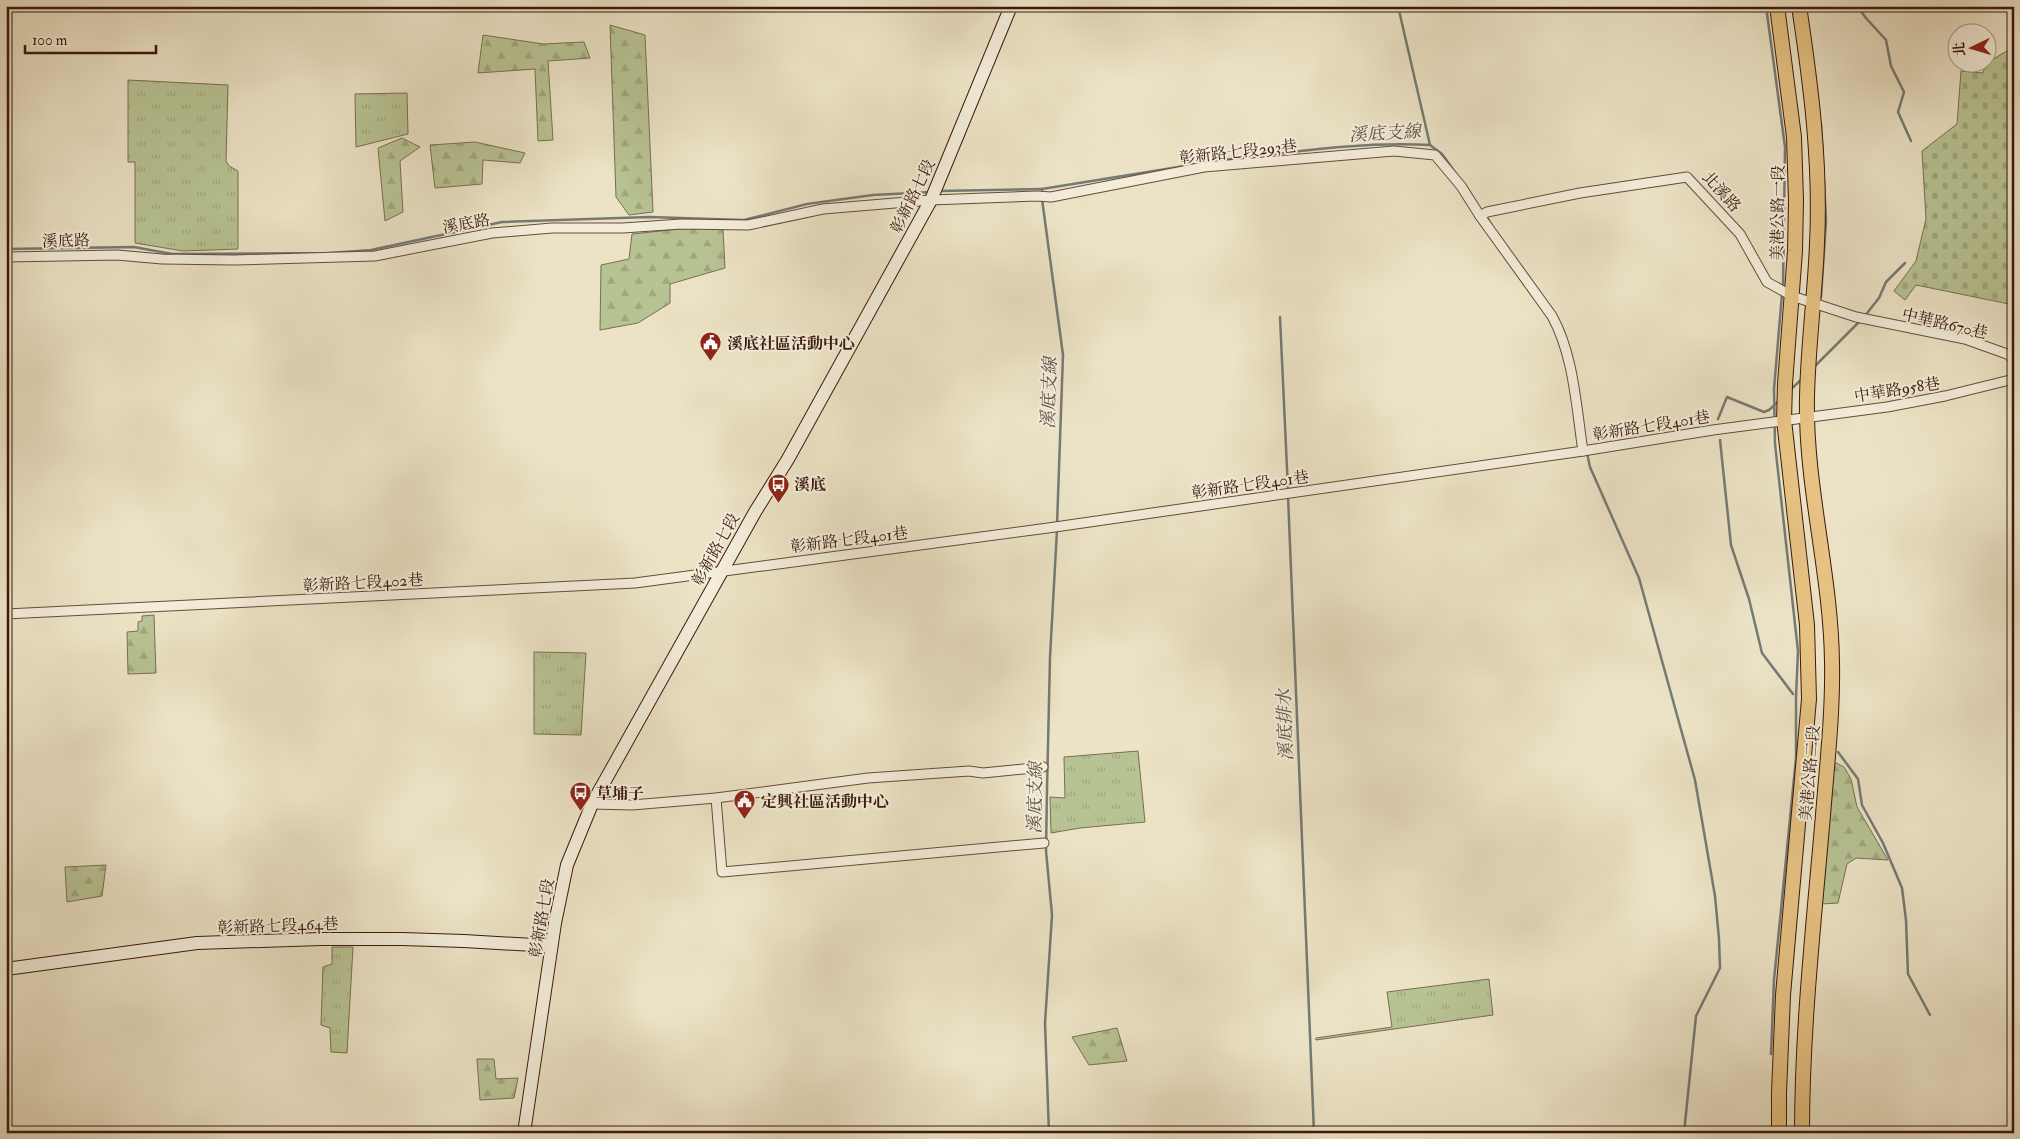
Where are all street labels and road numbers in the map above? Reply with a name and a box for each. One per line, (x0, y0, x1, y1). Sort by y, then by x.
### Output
street label: 彰新路七段293巷 (1178, 136, 1298, 168)
street label: 彰新路七段 (886, 156, 939, 237)
street label: 美港公路一段 (1767, 165, 1789, 261)
street label: 北溪路 (1698, 167, 1745, 216)
street label: 溪底路 (441, 210, 492, 238)
street label: 溪底路 (42, 231, 90, 251)
street label: 中華路670巷 (1900, 304, 1990, 344)
street label: 中華路958巷 (1853, 373, 1942, 407)
street label: 彰新路七段401巷 (1591, 407, 1711, 445)
street label: 彰新路七段401巷 (1190, 467, 1310, 503)
street label: 彰新路七段 (688, 510, 744, 589)
street label: 彰新路七段401巷 (789, 523, 909, 557)
street label: 彰新路七段402巷 (302, 570, 424, 596)
street label: 美港公路二段 (1796, 724, 1824, 822)
street label: 彰新路七段 (525, 877, 559, 959)
street label: 彰新路七段464巷 (217, 914, 339, 938)

